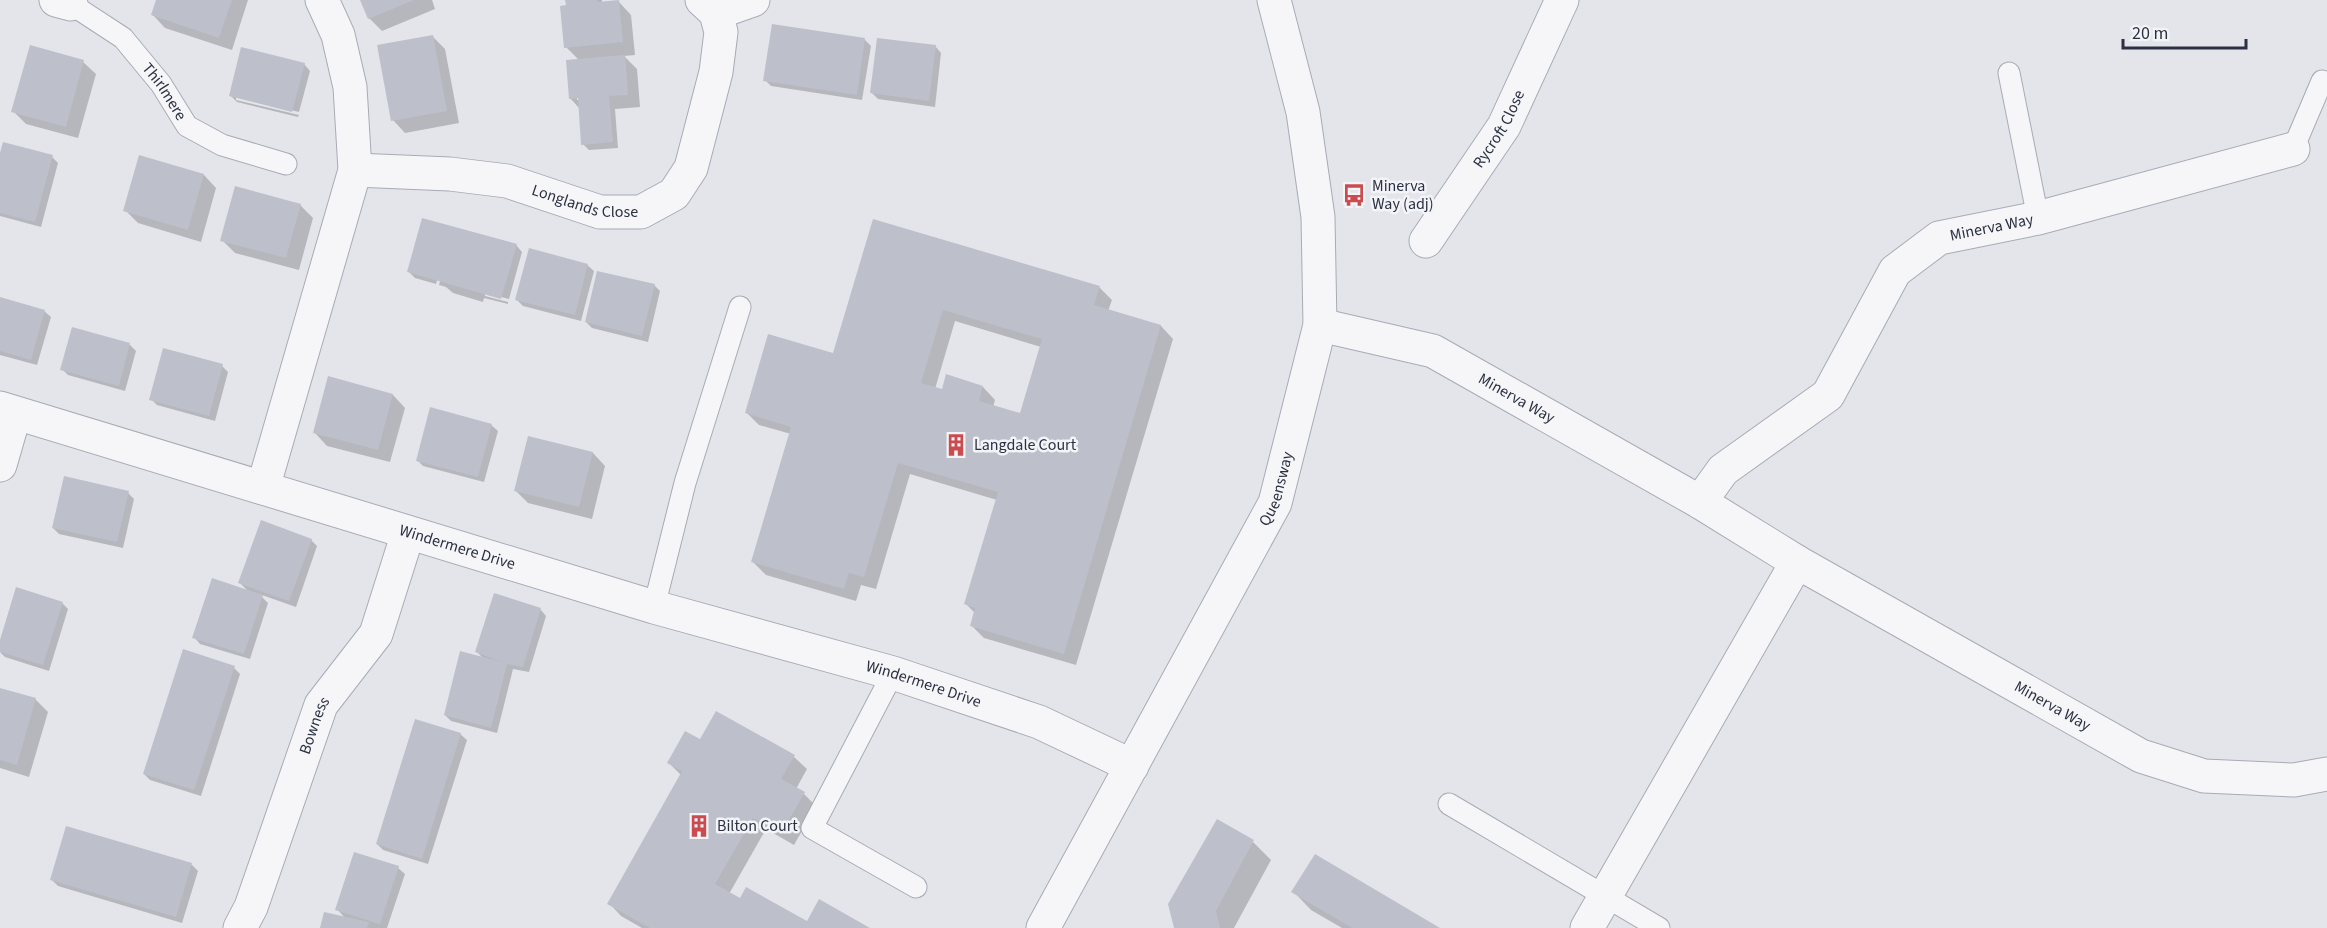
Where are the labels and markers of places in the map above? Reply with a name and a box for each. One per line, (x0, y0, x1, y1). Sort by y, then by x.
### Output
place label: Minerva Way (adj) (1372, 175, 1434, 215)
bus stop icon: Minerva Way (adj) (1341, 182, 1367, 208)
building icon: Langdale Court (943, 432, 969, 458)
place label: Langdale Court (974, 434, 1077, 456)
building icon: Bilton Court (686, 813, 712, 839)
place label: Bilton Court (717, 815, 798, 837)

